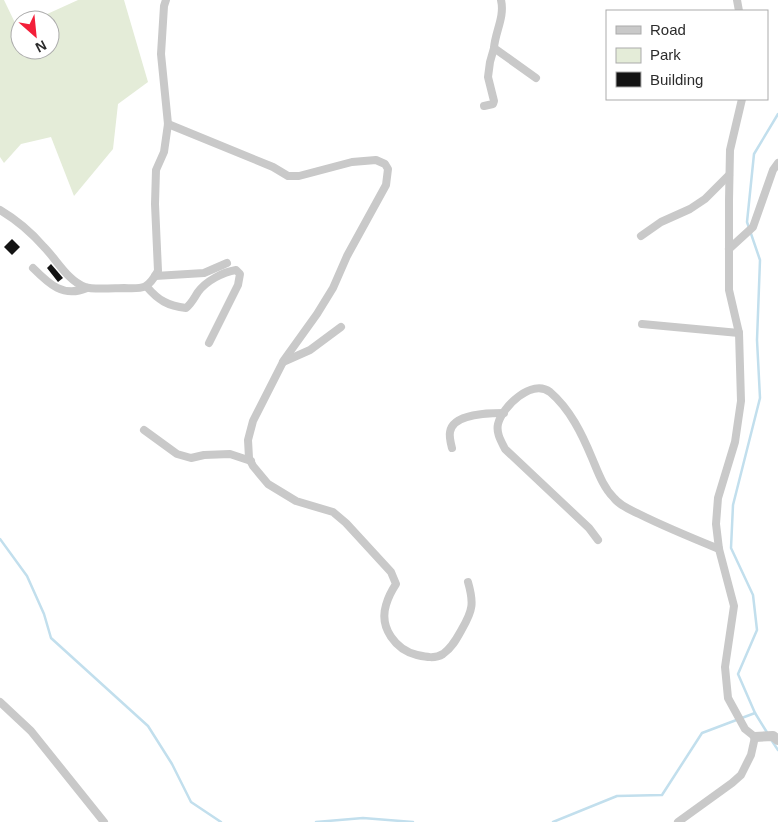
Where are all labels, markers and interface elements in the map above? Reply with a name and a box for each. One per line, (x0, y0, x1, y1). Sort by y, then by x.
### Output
north arrow (10, 10, 60, 60)
legend (606, 10, 768, 100)
text: Road (650, 21, 686, 38)
text: N (33, 37, 49, 56)
text: Park (650, 46, 681, 63)
text: Building (650, 71, 703, 88)

